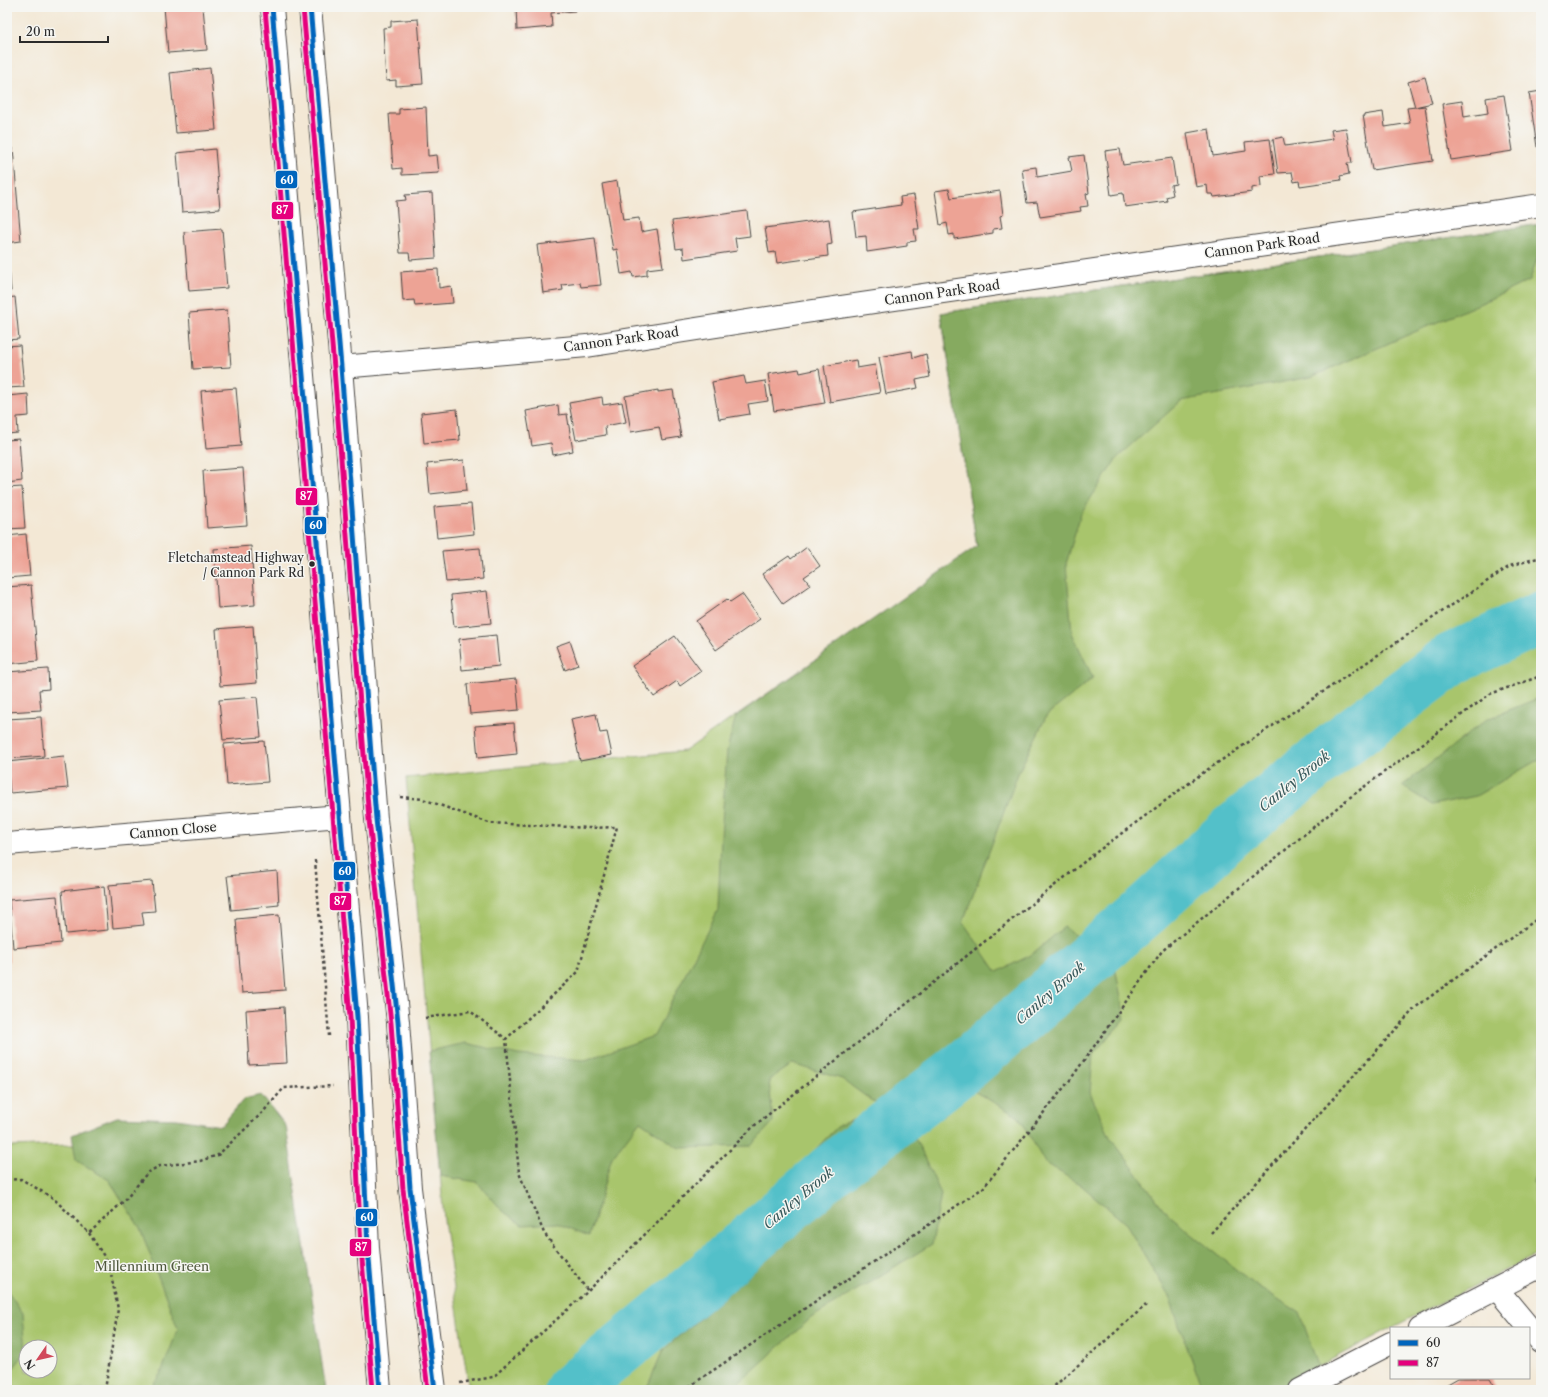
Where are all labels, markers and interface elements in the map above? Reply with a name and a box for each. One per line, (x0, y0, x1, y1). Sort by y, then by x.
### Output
scale bar (20, 18, 108, 44)
text: 20 m (26, 24, 55, 39)
line badge: 60 (275, 170, 298, 189)
text: 60 (280, 173, 294, 187)
line badge: 87 (271, 201, 294, 220)
text: 87 (276, 203, 289, 217)
street label: Cannon Park Road (1203, 229, 1321, 261)
street label: Cannon Park Road (883, 276, 1001, 308)
street label: Cannon Park Road (562, 323, 680, 355)
line badge: 87 (295, 487, 318, 506)
text: 87 (300, 489, 313, 503)
line badge: 60 (304, 516, 327, 535)
text: 60 (309, 518, 323, 532)
place label: Fletchamstead Highway / Cannon Park Rd (168, 550, 305, 580)
marker: Fletchamstead Highway / Cannon Park Rd (307, 559, 317, 569)
water label: Canley Brook (1255, 746, 1334, 815)
street label: Cannon Close (129, 818, 217, 842)
line badge: 60 (333, 861, 356, 881)
text: 60 (338, 864, 352, 878)
line badge: 87 (329, 892, 352, 911)
text: 87 (334, 894, 347, 908)
water label: Canley Brook (1011, 957, 1089, 1028)
water label: Canley Brook (759, 1163, 838, 1233)
line badge: 60 (355, 1208, 378, 1227)
text: 60 (360, 1210, 374, 1224)
line badge: 87 (349, 1238, 372, 1257)
text: 87 (355, 1240, 368, 1254)
park label: Millennium Green (95, 1258, 209, 1274)
legend (1390, 1327, 1530, 1379)
text: 60 (1426, 1335, 1441, 1350)
north arrow (18, 1339, 58, 1379)
text: 87 (1426, 1355, 1439, 1370)
text: N (21, 1356, 38, 1372)

